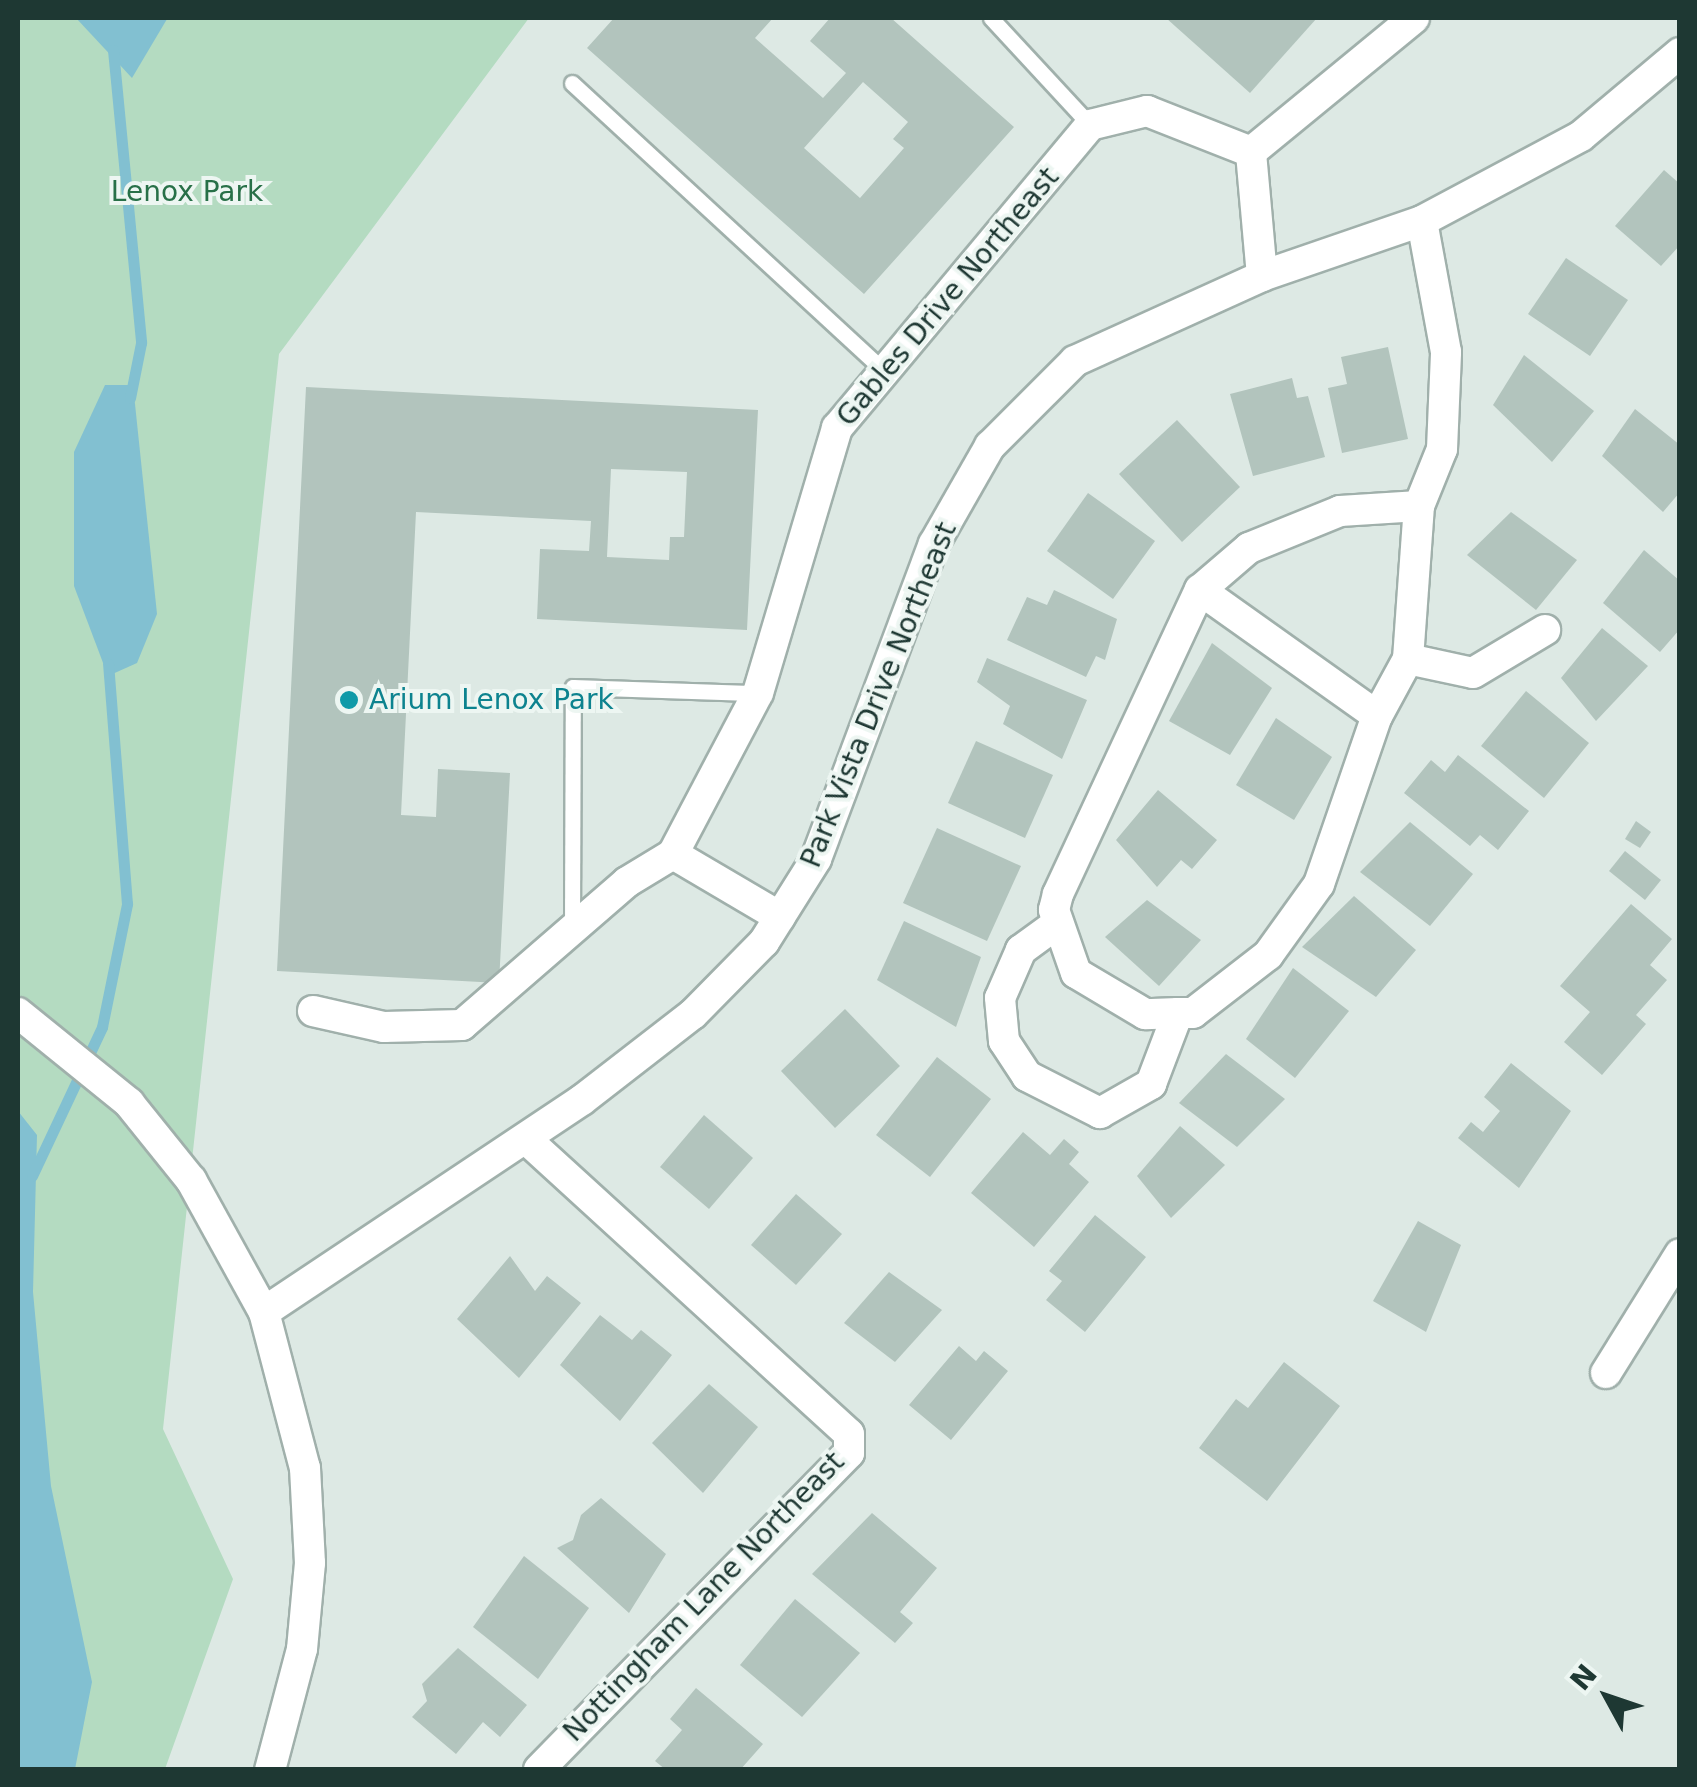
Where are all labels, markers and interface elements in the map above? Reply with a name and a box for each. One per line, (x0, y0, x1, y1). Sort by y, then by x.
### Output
street label: Gables Drive Northeast (830, 161, 1066, 433)
park label: Lenox Park (111, 175, 263, 209)
street label: Park Vista Drive Northeast (794, 518, 964, 872)
place label: Arium Lenox Park (369, 683, 614, 717)
marker: Arium Lenox Park (338, 689, 360, 711)
street label: Nottingham Lane Northeast (557, 1445, 851, 1749)
north arrow (1557, 1647, 1657, 1747)
text: N (1563, 1658, 1604, 1697)

